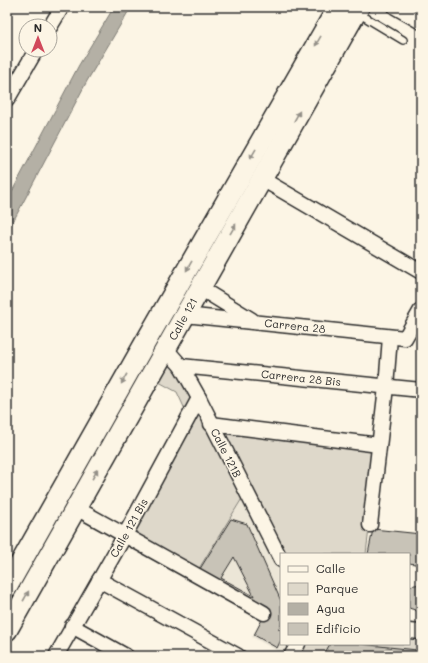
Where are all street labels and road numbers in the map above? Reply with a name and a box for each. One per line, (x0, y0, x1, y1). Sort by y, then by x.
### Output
street label: Calle 121 (165, 295, 200, 343)
street label: Carrera 28 (264, 315, 327, 336)
street label: Carrera 28 Bis (260, 366, 342, 389)
street label: Calle 121B (208, 426, 245, 480)
street label: Calle 121 Bis (106, 495, 151, 560)

